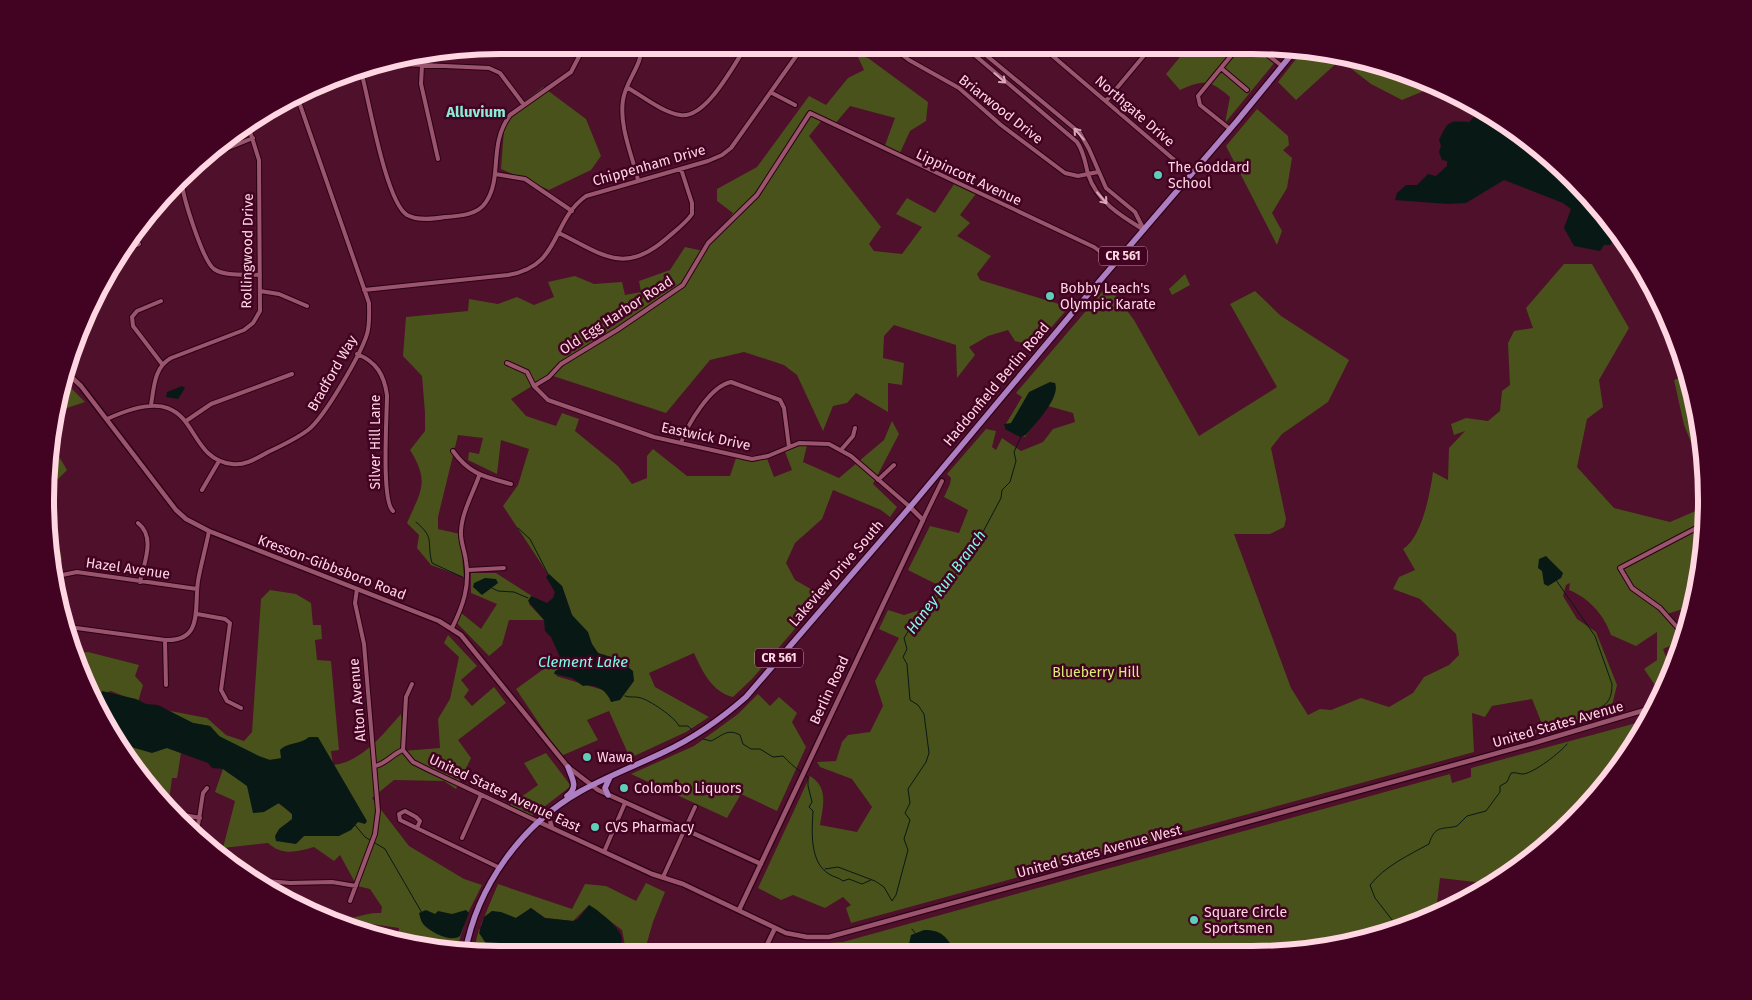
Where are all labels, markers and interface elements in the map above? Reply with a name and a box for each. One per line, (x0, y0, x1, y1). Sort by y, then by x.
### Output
street label: Briarwood Drive (955, 71, 1046, 148)
one-way arrow (994, 72, 1007, 83)
street label: Northgate Drive (1091, 72, 1178, 151)
district label: Alluvium (445, 103, 506, 121)
one-way arrow (1074, 128, 1085, 141)
street label: Chippenham Drive (591, 141, 708, 190)
street label: Lippincott Avenue (913, 146, 1024, 209)
place label: The Goddard School (1168, 159, 1250, 192)
marker: The Goddard School (1152, 169, 1164, 181)
one-way arrow (1096, 192, 1108, 205)
street label: Rollingwood Drive (238, 193, 257, 309)
road number: CR 561 (1099, 247, 1147, 266)
street label: Old Egg Harbor Road (556, 272, 676, 358)
place label: Bobby Leach's Olympic Karate (1060, 280, 1156, 313)
marker: Bobby Leach's Olympic Karate (1044, 290, 1056, 302)
street label: Haddonfield Berlin Road (940, 319, 1053, 449)
street label: Bradford Way (304, 332, 361, 414)
street label: Silver Hill Lane (367, 395, 384, 489)
street label: Eastwick Drive (660, 419, 752, 454)
street label: Lakeview Drive South (786, 517, 887, 630)
water label: Haney Run Branch (902, 527, 990, 637)
street label: Kresson-Gibbsboro Road (255, 531, 408, 604)
street label: Hazel Avenue (85, 554, 171, 583)
road number: CR 561 (755, 648, 803, 668)
water label: Clement Lake (538, 653, 628, 671)
street label: Berlin Road (806, 653, 853, 727)
street label: Alton Avenue (345, 658, 370, 742)
park label: Blueberry Hill (1052, 664, 1140, 681)
street label: United States Avenue (1491, 698, 1626, 751)
place label: Wawa (597, 749, 633, 766)
street label: United States Avenue East (426, 751, 584, 837)
marker: Wawa (581, 751, 593, 763)
place label: Colombo Liquors (634, 780, 742, 797)
marker: Colombo Liquors (618, 782, 630, 794)
place label: CVS Pharmacy (605, 819, 694, 836)
marker: CVS Pharmacy (589, 821, 601, 833)
street label: United States Avenue West (1015, 821, 1184, 882)
place label: Square Circle Sportsmen (1204, 904, 1287, 937)
marker: Square Circle Sportsmen (1188, 914, 1200, 926)

